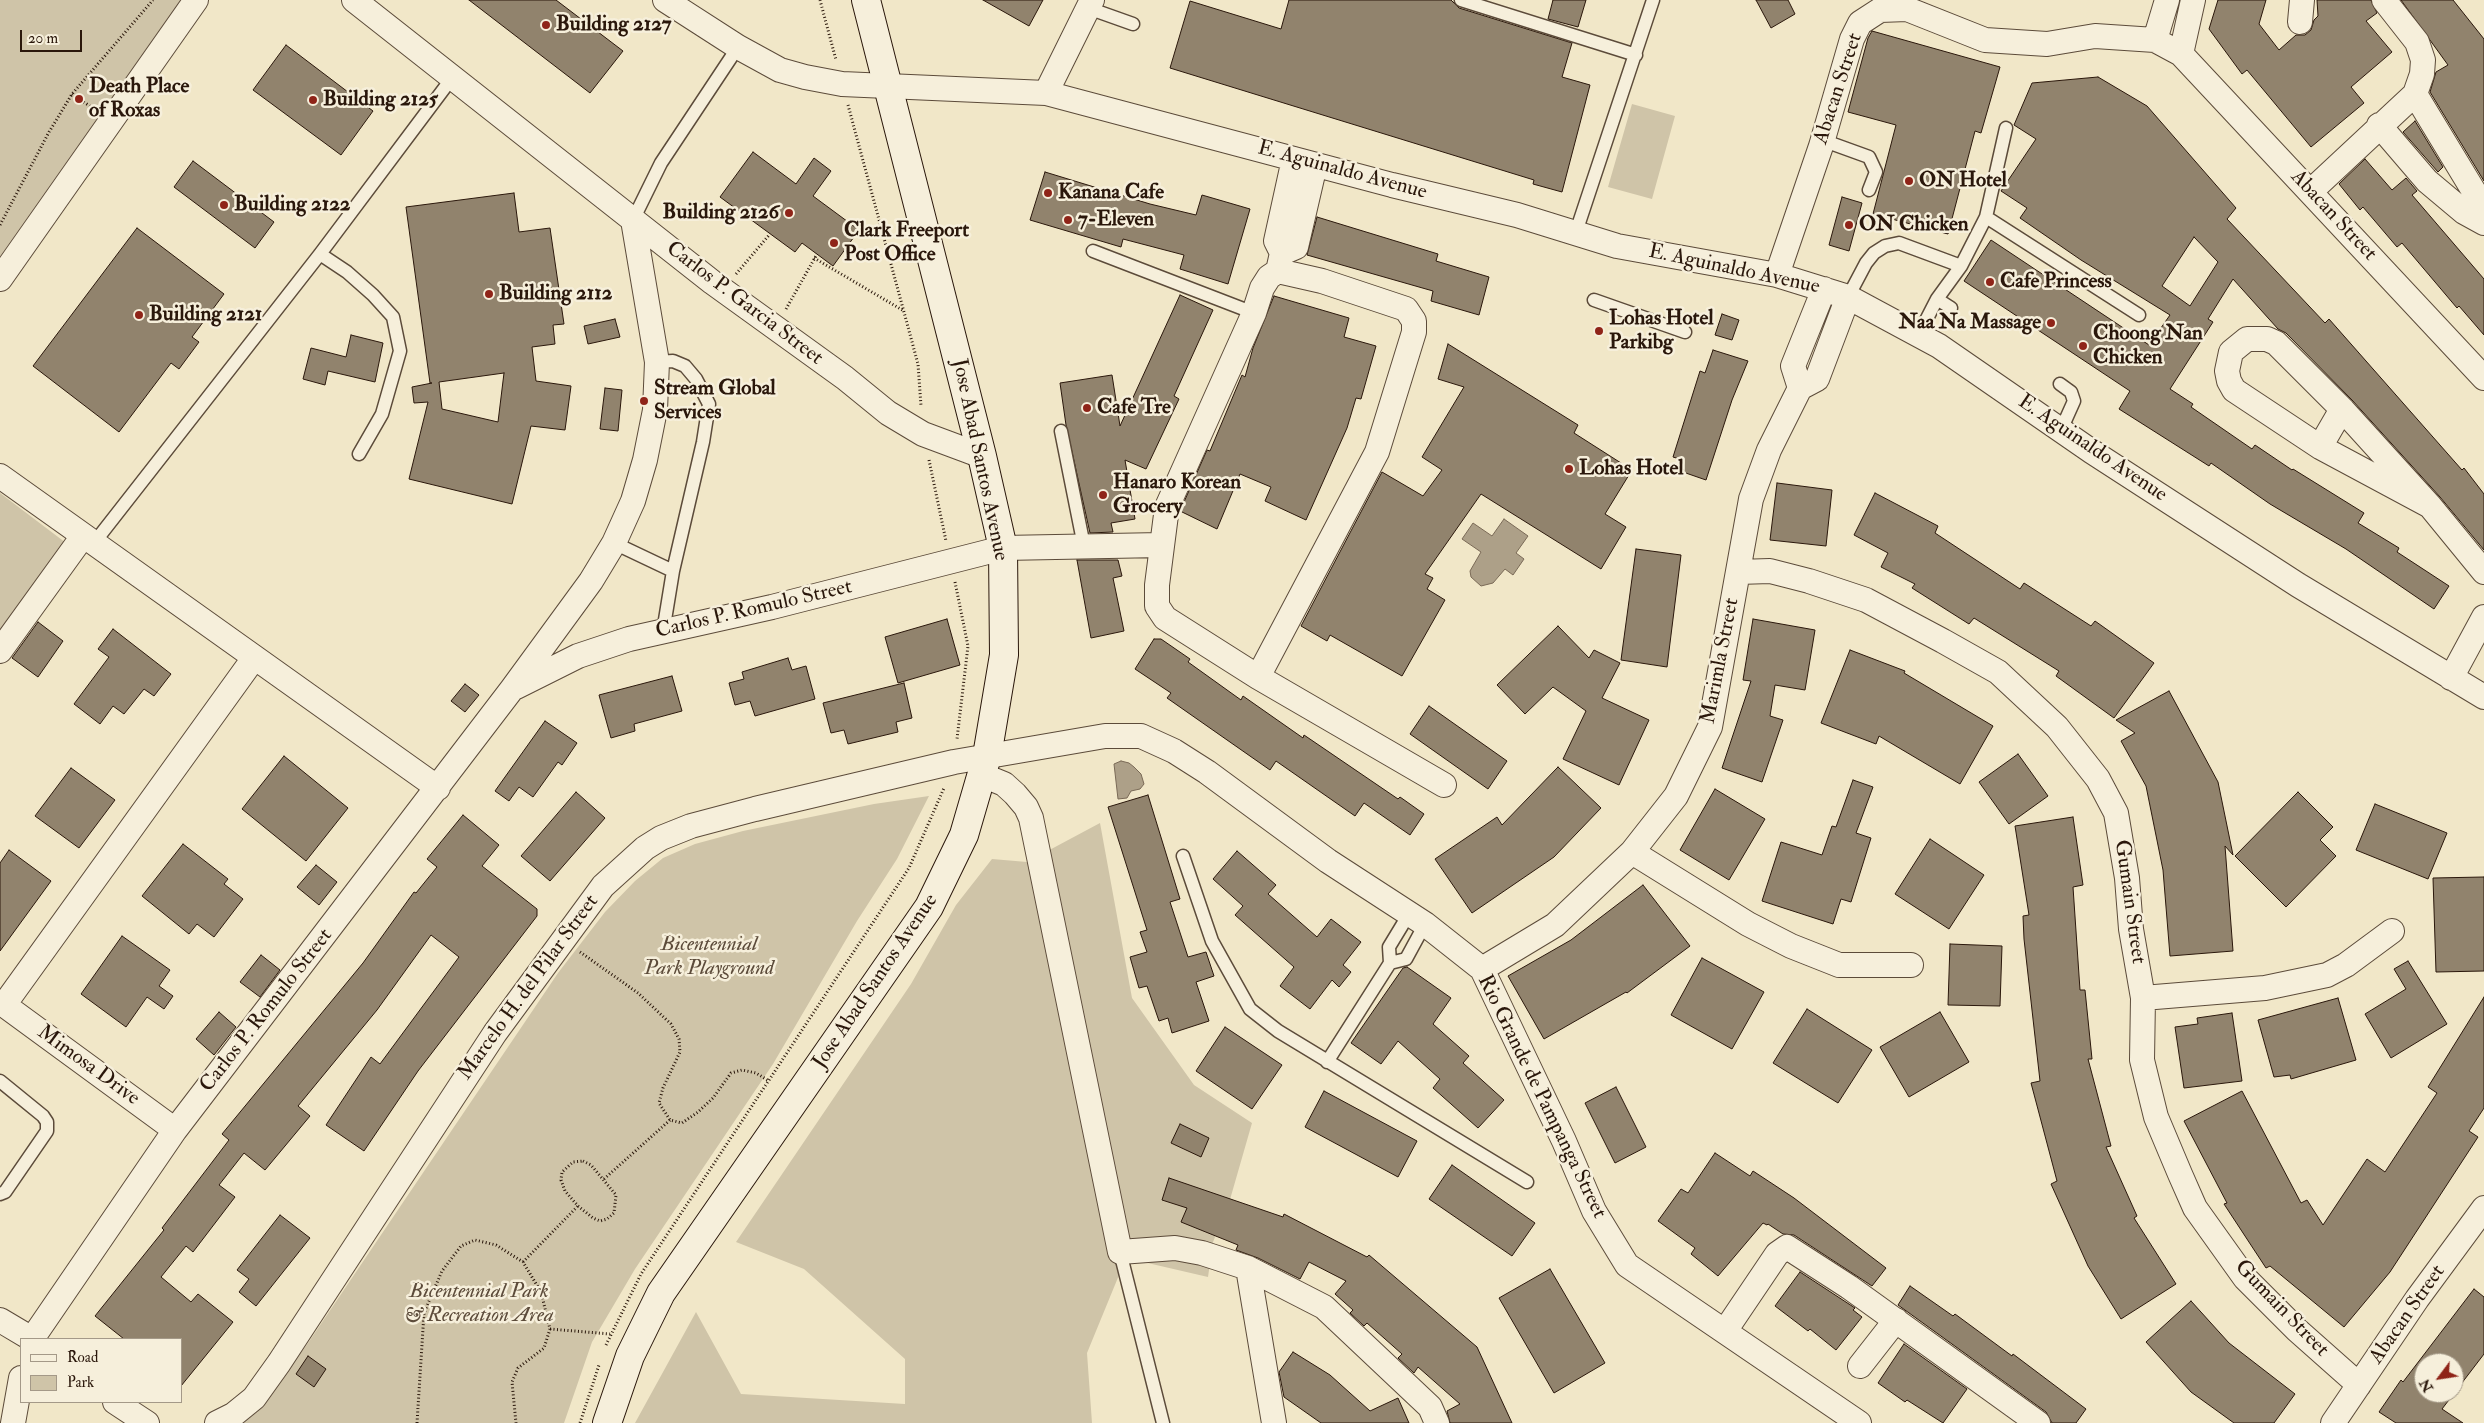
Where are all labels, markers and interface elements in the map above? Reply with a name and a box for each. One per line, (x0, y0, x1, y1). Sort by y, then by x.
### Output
place label: Building 2127 (556, 12, 671, 38)
marker: Building 2127 (540, 19, 552, 31)
scale bar (22, 20, 85, 52)
text: 20 m (28, 29, 58, 48)
street label: Abacan Street (1809, 30, 1869, 148)
place label: Death Place of Roxas (89, 74, 189, 124)
place label: Building 2125 (323, 87, 438, 113)
marker: Death Place of Roxas (73, 93, 85, 105)
marker: Building 2125 (307, 94, 319, 106)
street label: E. Aguinaldo Avenue (1255, 136, 1429, 206)
street label: Abacan Street (2284, 165, 2382, 267)
place label: ON Hotel (1919, 168, 2007, 194)
marker: ON Hotel (1903, 175, 1915, 187)
place label: Kanana Cafe (1058, 180, 1164, 206)
marker: Kanana Cafe (1042, 187, 1054, 199)
place label: Building 2122 (234, 192, 350, 218)
marker: Building 2122 (218, 199, 230, 211)
place label: Building 2126 (663, 200, 779, 226)
marker: Building 2126 (783, 207, 795, 219)
place label: 7-Eleven (1078, 207, 1154, 233)
place label: ON Chicken (1859, 212, 1969, 238)
marker: 7-Eleven (1062, 214, 1074, 226)
place label: Clark Freeport Post Office (844, 218, 969, 268)
marker: ON Chicken (1843, 219, 1855, 231)
street label: Carlos P. Garcia Street (661, 237, 827, 371)
marker: Clark Freeport Post Office (828, 237, 840, 249)
street label: E. Aguinaldo Avenue (1646, 240, 1822, 300)
place label: Cafe Princess (2000, 269, 2112, 295)
marker: Cafe Princess (1984, 276, 1996, 288)
place label: Building 2112 (499, 281, 612, 307)
marker: Building 2112 (483, 288, 495, 300)
place label: Building 2121 (149, 302, 262, 328)
place label: Lohas Hotel Parkibg (1609, 306, 1714, 356)
marker: Building 2121 (133, 309, 145, 321)
place label: Naa Na Massage (1899, 310, 2041, 336)
marker: Naa Na Massage (2045, 317, 2057, 329)
place label: Choong Nan Chicken (2093, 321, 2203, 371)
marker: Lohas Hotel Parkibg (1593, 325, 1605, 337)
marker: Choong Nan Chicken (2077, 340, 2089, 352)
street label: Jose Abad Santos Avenue (945, 357, 1013, 563)
place label: Stream Global Services (654, 376, 776, 426)
street label: E. Aguinaldo Avenue (2013, 390, 2171, 508)
marker: Stream Global Services (638, 395, 650, 407)
place label: Cafe Tre (1097, 395, 1171, 421)
marker: Cafe Tre (1081, 402, 1093, 414)
place label: Lohas Hotel (1579, 456, 1684, 482)
marker: Lohas Hotel (1563, 463, 1575, 475)
place label: Hanaro Korean Grocery (1113, 470, 1241, 520)
marker: Hanaro Korean Grocery (1097, 489, 1109, 501)
street label: Carlos P. Romulo Street (653, 575, 855, 645)
street label: Marimla Street (1696, 596, 1746, 726)
street label: Gumain Street (2108, 838, 2150, 966)
street label: Marcelo H. del Pilar Street (453, 890, 605, 1086)
street label: Jose Abad Santos Avenue (808, 890, 944, 1074)
street label: Carlos P. Romulo Street (195, 924, 339, 1098)
park label: Bicentennial Park Playground (644, 932, 774, 982)
street label: Rio Grande de Pampanga Street (1471, 971, 1611, 1223)
street label: Mimosa Drive (32, 1020, 144, 1112)
street label: Gumain Street (2229, 1255, 2333, 1363)
street label: Abacan Street (2365, 1261, 2451, 1369)
park label: Bicentennial Park & Recreation Area (404, 1279, 554, 1329)
legend (20, 1338, 182, 1403)
text: Road (67, 1348, 98, 1367)
north arrow (2414, 1353, 2464, 1403)
text: Park (67, 1373, 94, 1392)
text: N (2416, 1376, 2437, 1395)

